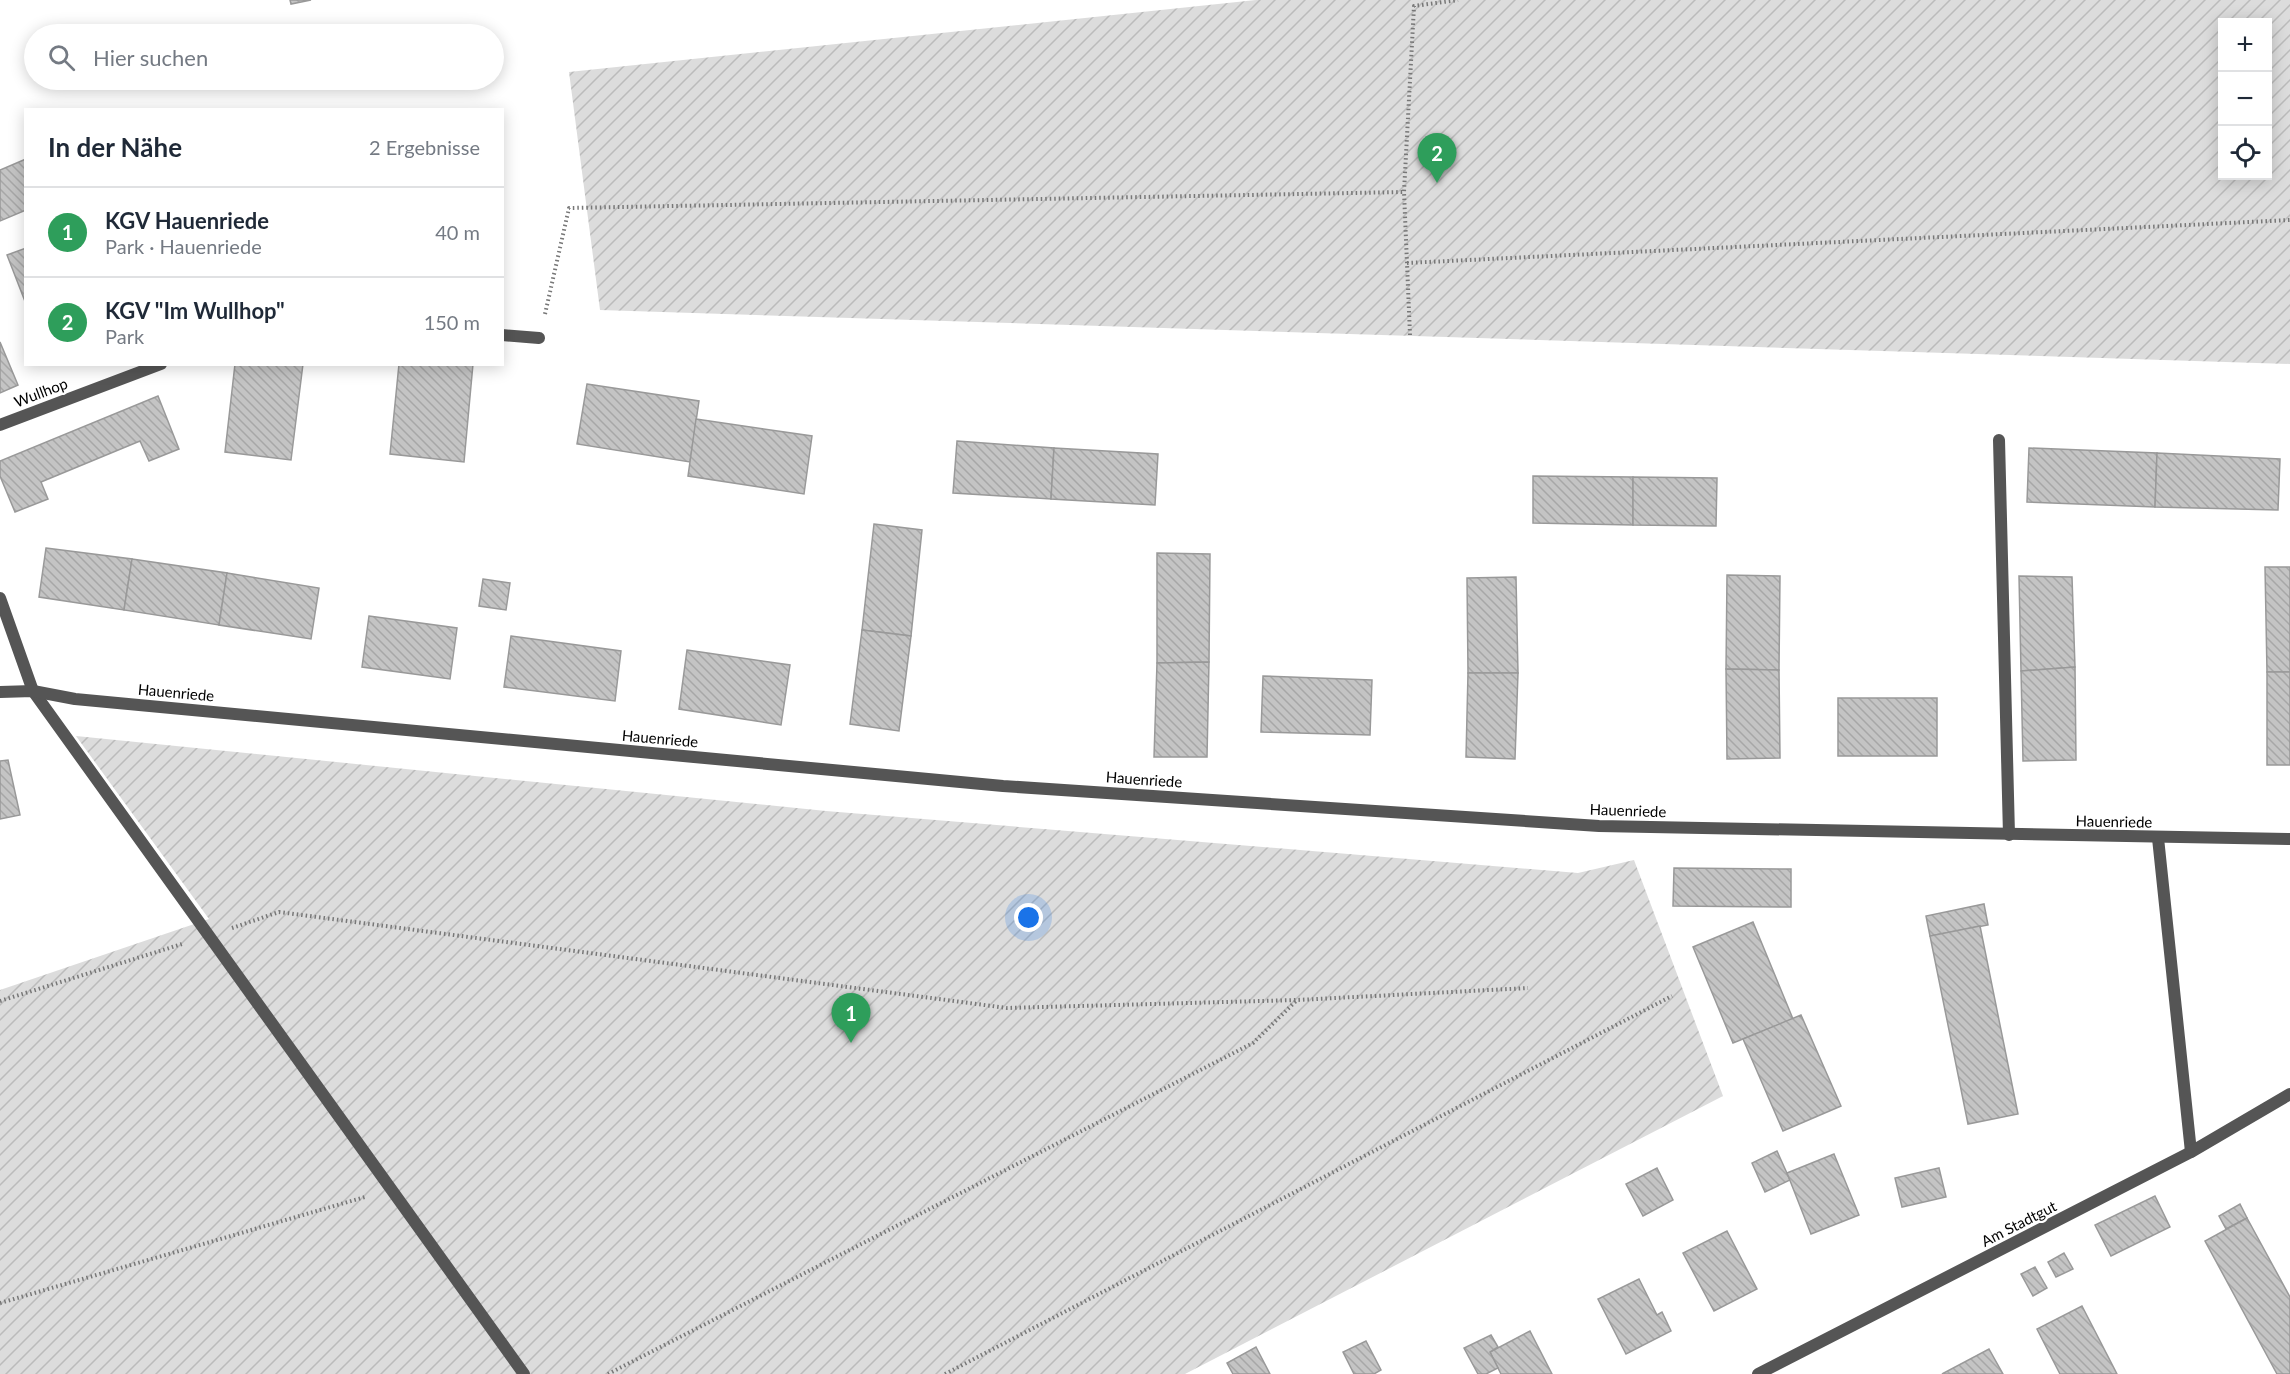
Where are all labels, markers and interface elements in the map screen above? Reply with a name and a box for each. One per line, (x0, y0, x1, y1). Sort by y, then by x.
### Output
map controls (2218, 18, 2272, 180)
button: + (2218, 18, 2272, 72)
search box (24, 24, 504, 90)
icon: search (45, 41, 78, 74)
text: Hier suchen (93, 44, 208, 71)
button: − (2218, 72, 2272, 126)
button: locate (2218, 126, 2272, 180)
text: In der Nähe (48, 131, 182, 163)
pin: 2 (1418, 134, 1456, 183)
text: 2 Ergebnisse (369, 135, 480, 159)
text: KGV Hauenriede (105, 207, 269, 234)
text: 1 (62, 220, 73, 244)
text: 40 m (435, 220, 480, 244)
text: Park · Hauenriede (105, 234, 262, 258)
text: KGV "Im Wullhop" (105, 297, 285, 324)
text: 2 (62, 310, 73, 334)
text: 150 m (424, 310, 480, 334)
text: Park (105, 324, 144, 348)
street label: Wullhop (11, 374, 70, 410)
street label: Hauenriede (137, 680, 215, 704)
street label: Hauenriede (621, 726, 699, 750)
street label: Hauenriede (1105, 767, 1183, 791)
street label: Hauenriede (1589, 800, 1667, 820)
street label: Hauenriede (2076, 811, 2153, 831)
your location (1014, 903, 1043, 932)
pin: 1 (832, 994, 870, 1043)
street label: Am Stadtgut (1978, 1196, 2060, 1250)

